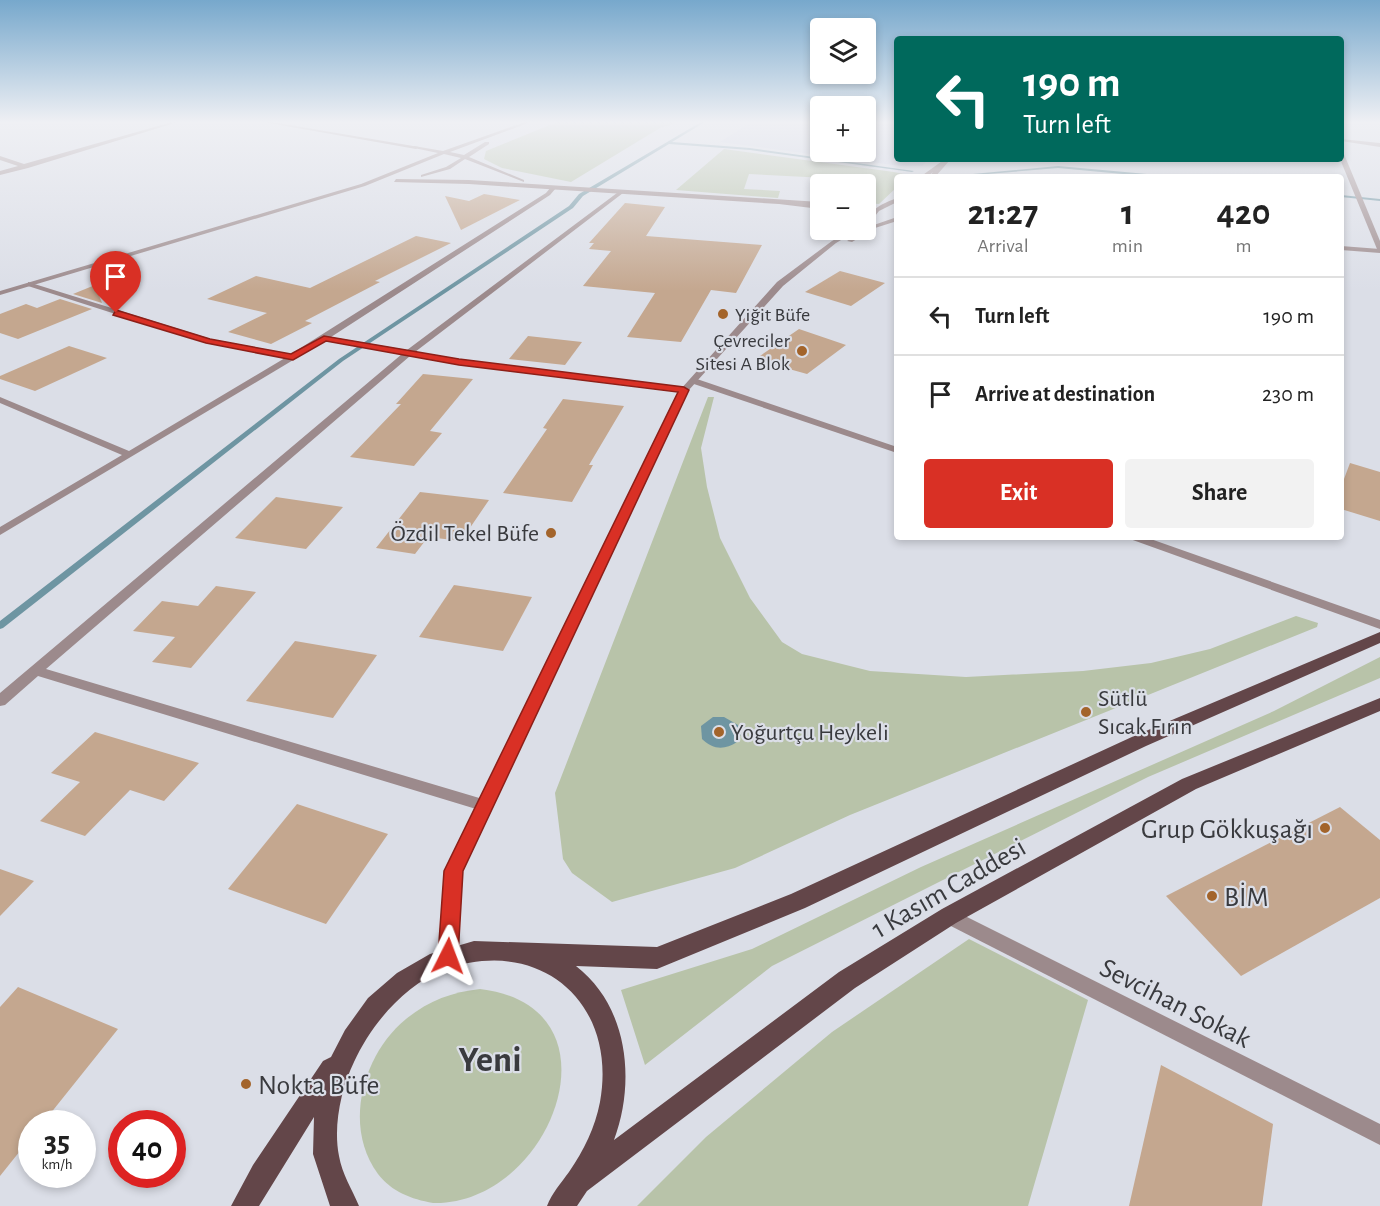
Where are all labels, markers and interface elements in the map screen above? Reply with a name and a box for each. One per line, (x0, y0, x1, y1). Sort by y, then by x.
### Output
map controls (810, 18, 876, 240)
button: layers (810, 18, 876, 84)
icon: left (924, 60, 1002, 138)
text: 190 m (1023, 62, 1121, 104)
button: + (810, 96, 876, 162)
text: Turn left (1023, 111, 1111, 138)
button: − (810, 174, 876, 240)
text: 21:27 (968, 195, 1038, 231)
text: 1 (1121, 195, 1134, 231)
text: 420 (1217, 195, 1270, 231)
text: Arrival (977, 236, 1029, 256)
text: min (1112, 236, 1143, 256)
text: m (1235, 236, 1251, 256)
pin (90, 251, 141, 313)
icon: arrive (99, 260, 132, 293)
icon: left (924, 300, 957, 333)
place label: Yiğit Büfe (735, 305, 810, 325)
text: Turn left (975, 305, 1049, 327)
text: 190 m (1263, 305, 1314, 327)
marker: Yiğit Büfe (716, 307, 730, 321)
place label: Çevreciler Sitesi A Blok (695, 331, 791, 374)
marker: Çevreciler Sitesi A Blok (795, 344, 809, 358)
icon: arrive (924, 378, 957, 411)
text: Arrive at destination (975, 383, 1155, 405)
text: 230 m (1262, 383, 1314, 405)
button: Exit (924, 459, 1113, 528)
button: Share (1125, 459, 1314, 528)
place label: Özdil Tekel Büfe (391, 521, 539, 546)
marker: Özdil Tekel Büfe (544, 526, 558, 540)
place label: Sütlü Sıcak Fırın (1098, 687, 1192, 739)
marker: Sütlü Sıcak Fırın (1079, 705, 1093, 719)
place label: Yoğurtçu Heykeli (731, 721, 889, 745)
marker: Yoğurtçu Heykeli (712, 725, 726, 739)
place label: Grup Gökkuşağı (1141, 816, 1313, 844)
marker: Grup Gökkuşağı (1318, 821, 1332, 835)
street label: 1 Kasım Caddesi (867, 833, 1031, 944)
place label: BİM (1224, 882, 1269, 912)
marker: BİM (1205, 889, 1219, 903)
position arrow (416, 924, 480, 988)
street label: Sevcihan Sokak (1095, 954, 1255, 1054)
district label: Yeni (458, 1042, 522, 1078)
place label: Nokta Büfe (258, 1072, 380, 1100)
marker: Nokta Büfe (239, 1077, 253, 1091)
speed limit sign: 40 (108, 1110, 186, 1188)
text: 35 (44, 1127, 70, 1157)
text: km/h (42, 1157, 72, 1172)

